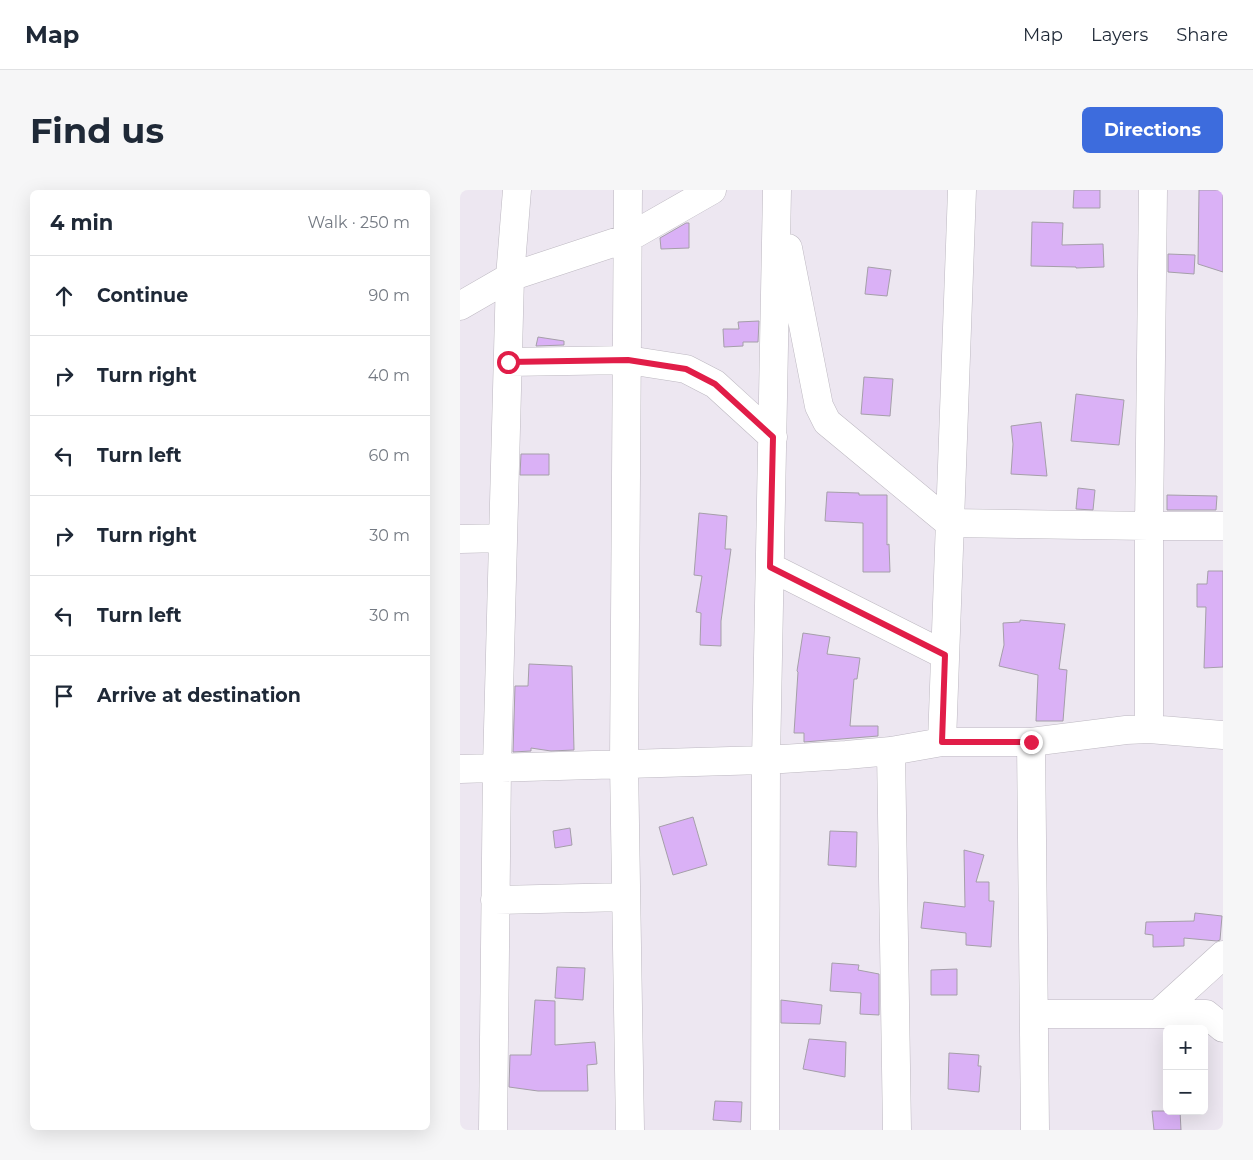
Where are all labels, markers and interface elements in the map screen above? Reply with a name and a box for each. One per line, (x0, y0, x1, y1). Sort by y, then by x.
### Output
text: Map (25, 20, 79, 49)
text: Map (1023, 24, 1063, 46)
text: Layers (1091, 24, 1148, 46)
text: Share (1176, 24, 1228, 46)
button: Directions (1082, 107, 1223, 153)
text: Find us (30, 109, 164, 152)
text: 4 min (50, 210, 113, 235)
text: Walk · 250 m (307, 213, 410, 232)
icon: ahead (50, 282, 78, 310)
text: Continue (97, 284, 188, 307)
text: 90 m (368, 286, 410, 305)
route start (497, 351, 520, 374)
icon: right (50, 362, 78, 390)
text: Turn right (97, 364, 197, 387)
text: 40 m (368, 366, 410, 385)
icon: left (50, 442, 78, 470)
text: Turn left (97, 444, 182, 467)
text: 60 m (368, 446, 410, 465)
icon: right (50, 522, 78, 550)
text: Turn right (97, 524, 197, 547)
text: 30 m (369, 526, 410, 545)
icon: left (50, 602, 78, 630)
text: Turn left (97, 604, 182, 627)
text: 30 m (369, 606, 410, 625)
icon: arrive (50, 682, 78, 710)
text: Arrive at destination (97, 684, 301, 707)
route end (1020, 731, 1043, 754)
map controls (1163, 1025, 1208, 1115)
button: + (1163, 1025, 1208, 1070)
button: − (1163, 1070, 1208, 1115)

